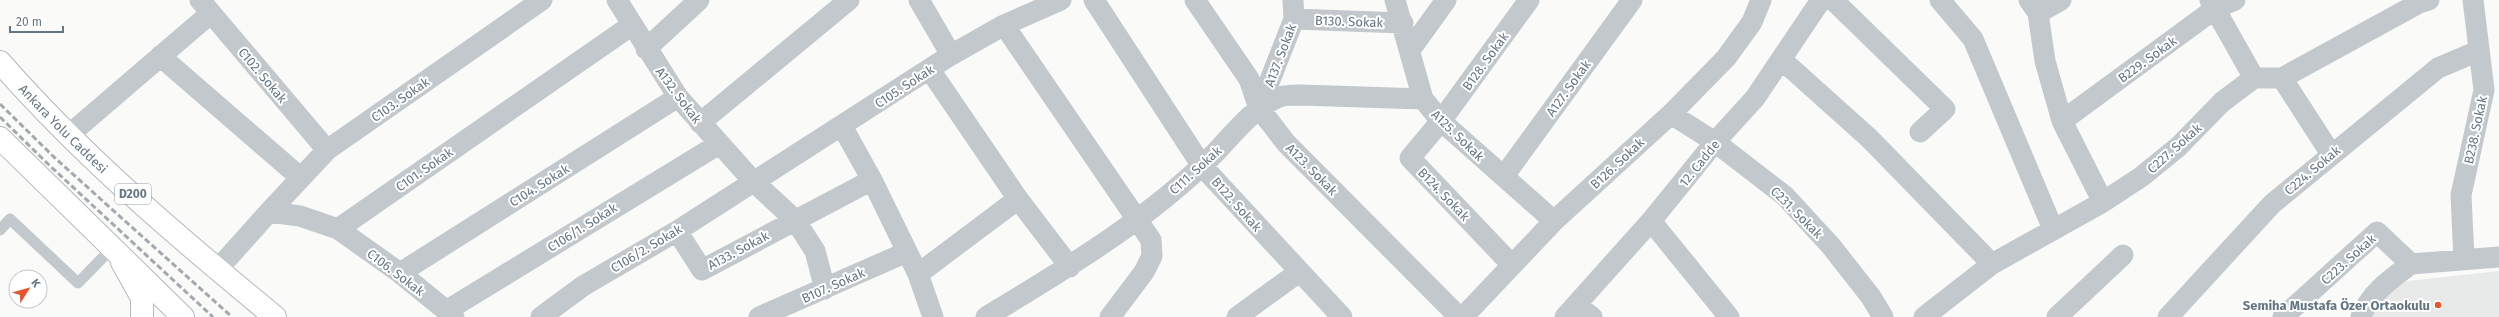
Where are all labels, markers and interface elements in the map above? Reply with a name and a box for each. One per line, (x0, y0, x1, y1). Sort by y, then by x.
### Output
scale bar (10, 8, 63, 34)
street label: B130. Sokak (1315, 13, 1384, 30)
text: 20 m (16, 15, 42, 29)
street label: A137. Sokak (1262, 21, 1299, 89)
street label: B128. Sokak (1459, 29, 1512, 93)
street label: B229. Sokak (2115, 33, 2180, 86)
street label: C102. Sokak (235, 45, 290, 106)
street label: A127. Sokak (1543, 57, 1594, 119)
street label: C105. Sokak (872, 62, 937, 111)
street label: A132. Sokak (653, 64, 705, 127)
street label: C103. Sokak (368, 74, 432, 125)
street label: Ankara Yolu Caddesi (16, 81, 110, 176)
street label: B238. Sokak (2461, 94, 2490, 165)
street label: A125. Sokak (1428, 107, 1487, 164)
street label: C227. Sokak (2144, 120, 2205, 176)
street label: B126. Sokak (1587, 135, 1648, 192)
street label: 12. Cadde (1676, 137, 1723, 190)
street label: A123. Sokak (1283, 140, 1341, 198)
street label: C111. Sokak (1166, 143, 1225, 198)
street label: C224. Sokak (2281, 143, 2344, 198)
street label: C101. Sokak (393, 144, 456, 195)
street label: C104. Sokak (507, 161, 572, 210)
street label: B124. Sokak (1415, 165, 1473, 224)
street label: B122. Sokak (1209, 174, 1265, 235)
street label: C231. Sokak (1768, 183, 1826, 242)
road number: D200 (115, 184, 151, 204)
street label: C106/1. Sokak (545, 200, 620, 255)
street label: C106/2. Sokak (608, 221, 685, 276)
street label: A133. Sokak (705, 228, 772, 273)
street label: C223. Sokak (2318, 231, 2379, 288)
street label: C106. Sokak (364, 246, 428, 299)
street label: B107. Sokak (799, 265, 867, 306)
north arrow (8, 269, 48, 309)
text: K (28, 277, 43, 291)
place label: Semiha Mustafa Özer Ortaokulu (2243, 297, 2430, 313)
marker: Semiha Mustafa Özer Ortaokulu (2433, 300, 2443, 310)

